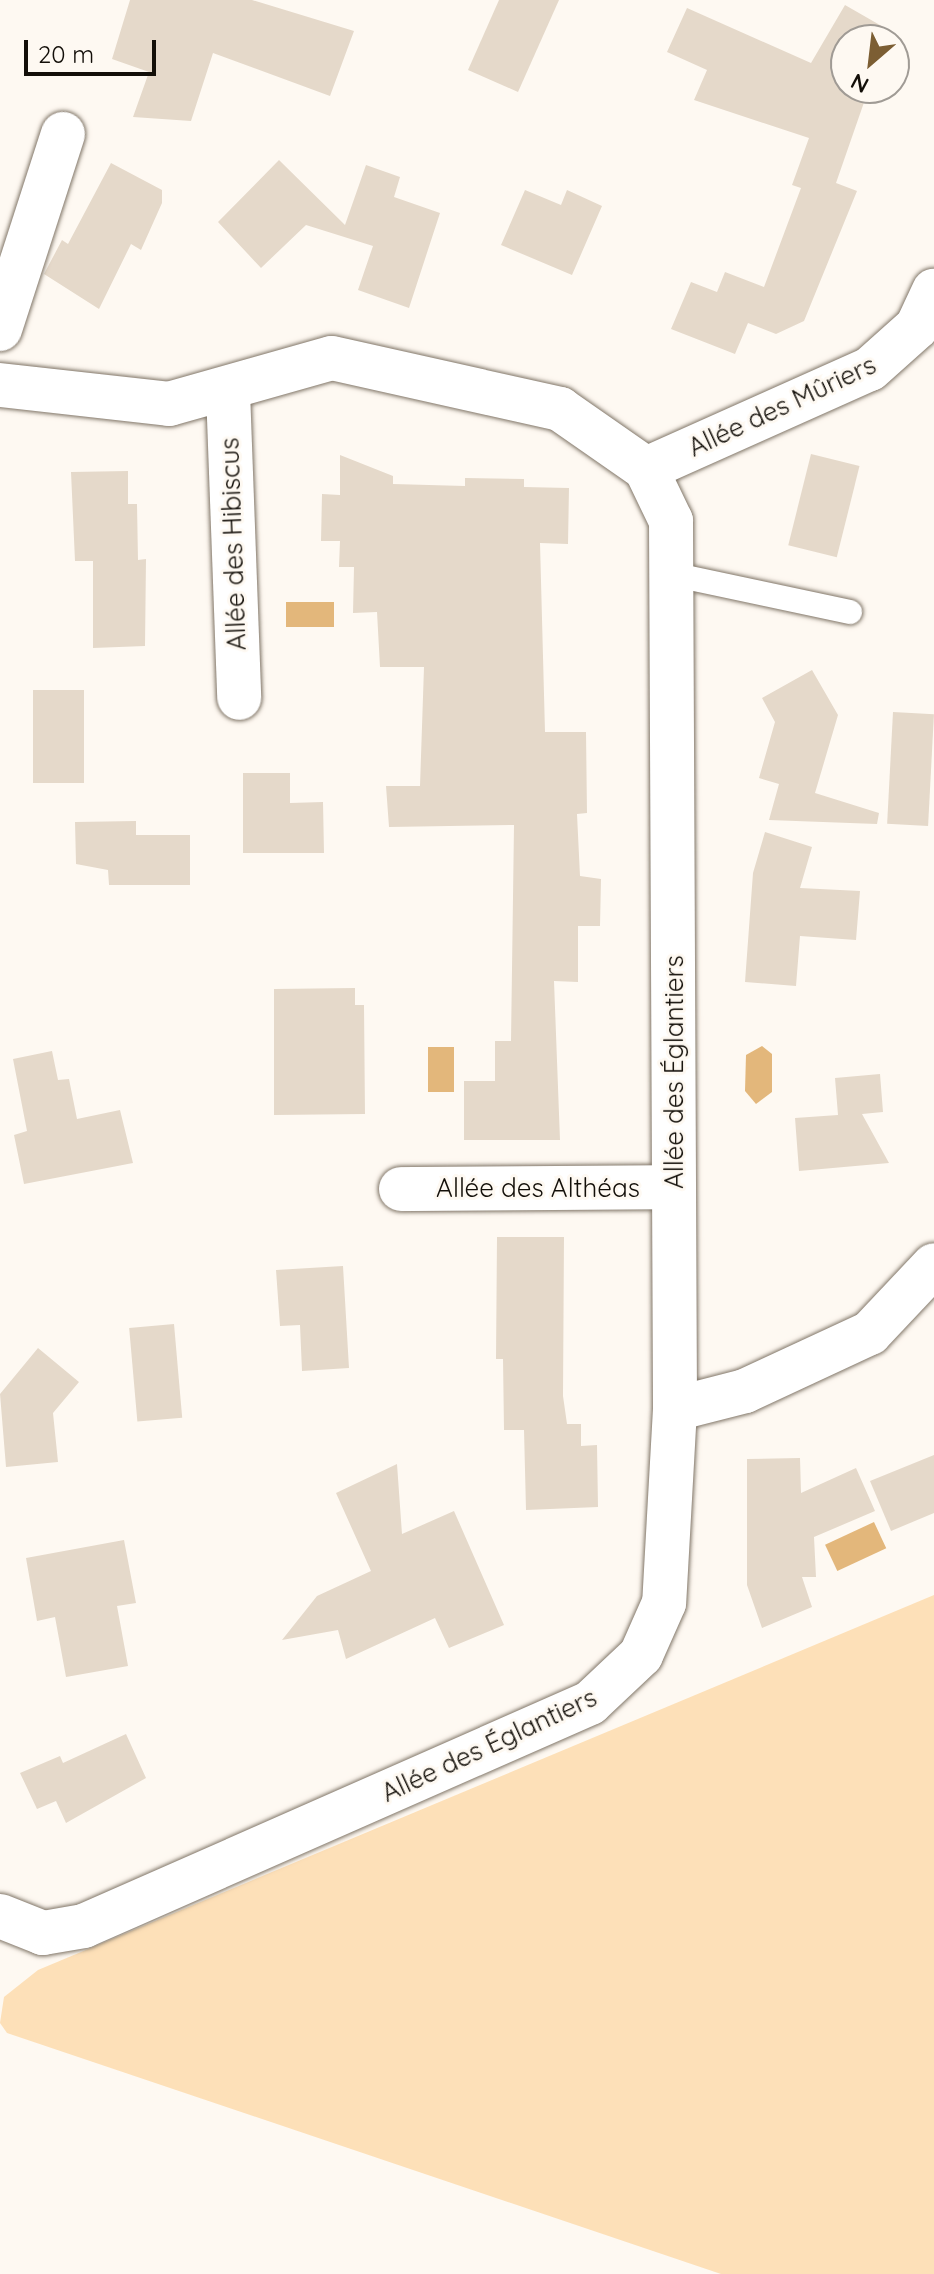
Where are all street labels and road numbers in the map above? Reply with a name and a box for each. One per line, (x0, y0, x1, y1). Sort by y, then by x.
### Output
street label: Allée des Mûriers (683, 349, 881, 463)
street label: Allée des Hibiscus (214, 437, 252, 651)
street label: Allée des Églantiers (658, 955, 690, 1189)
street label: Allée des Althéas (436, 1172, 640, 1204)
street label: Allée des Églantiers (376, 1681, 602, 1809)

